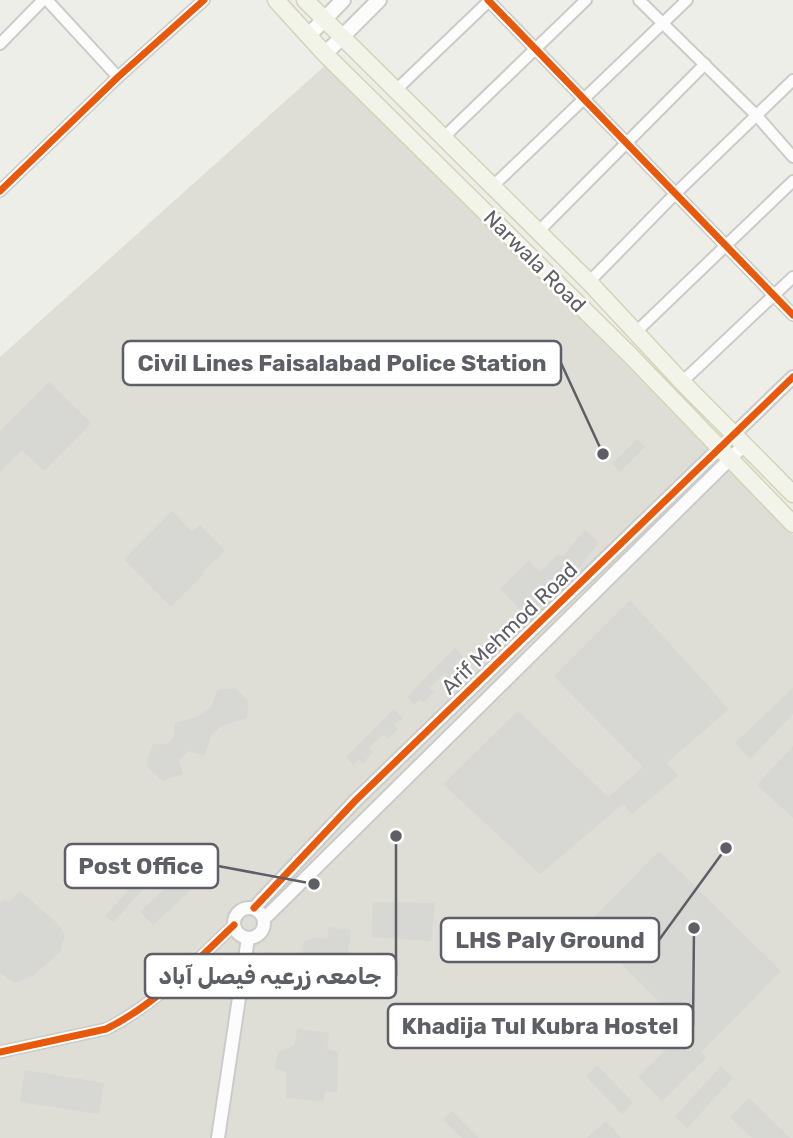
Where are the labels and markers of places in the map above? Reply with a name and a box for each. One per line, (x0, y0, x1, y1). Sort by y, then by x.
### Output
callout: Civil Lines Faisalabad Police Station (123, 341, 561, 385)
callout: Post Office (65, 844, 218, 888)
callout: LHS Paly Ground (441, 918, 659, 962)
callout: جامعہ زرعیہ فیصل آباد (145, 954, 396, 998)
callout: Khadija Tul Kubra Hostel (388, 1004, 693, 1048)

